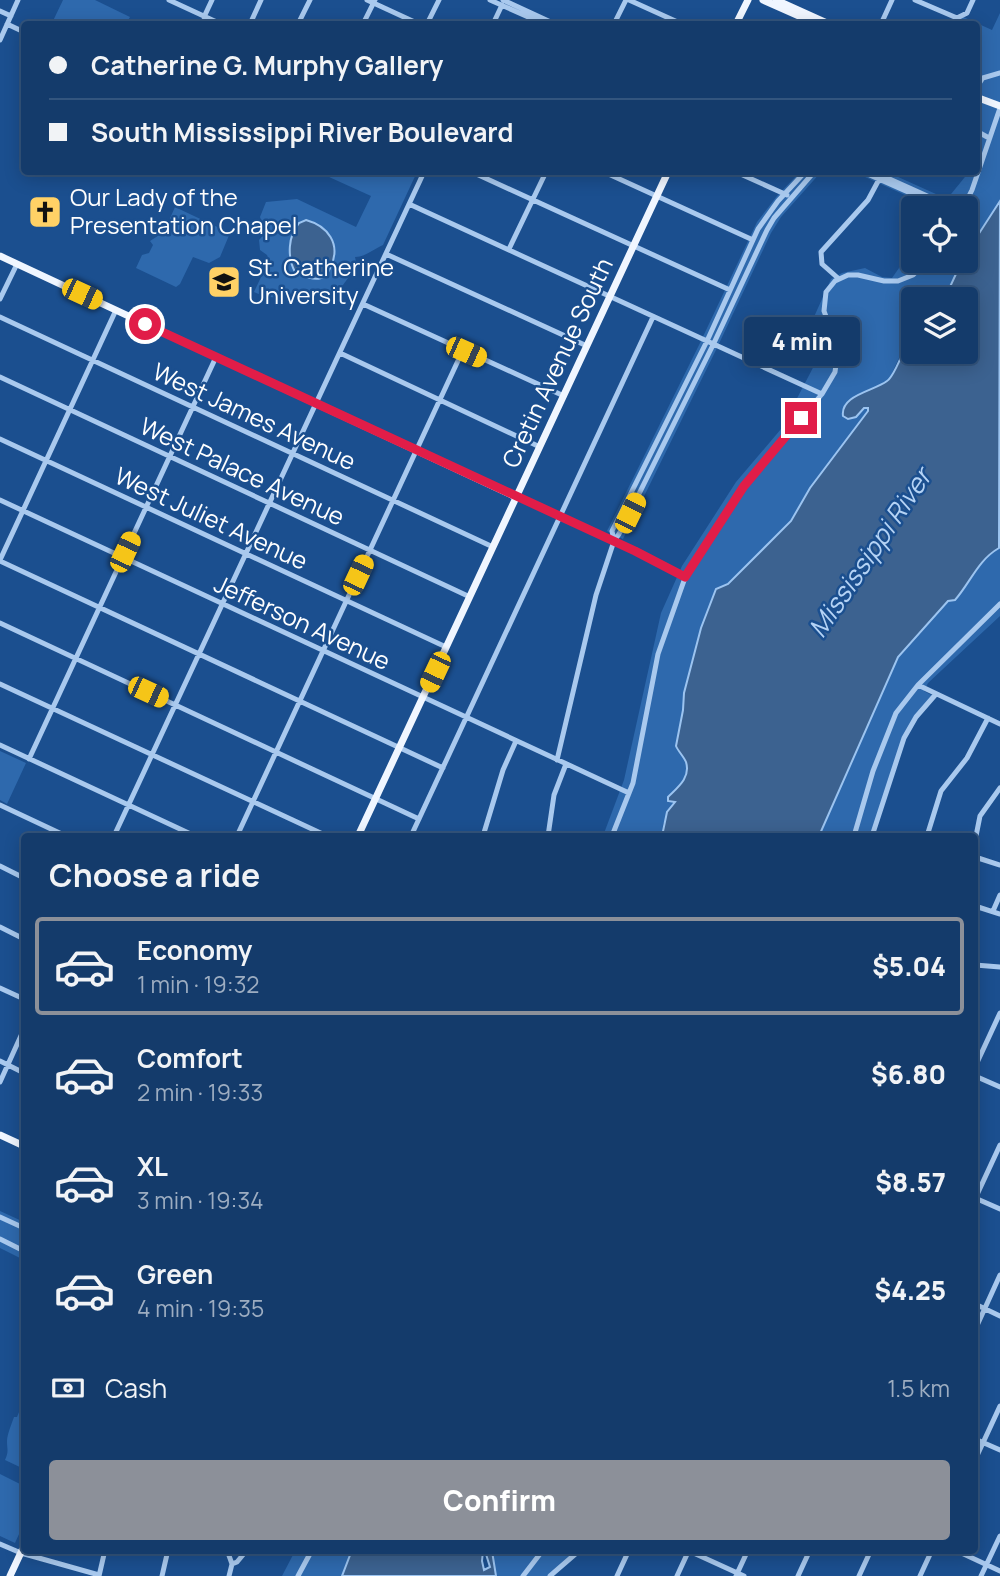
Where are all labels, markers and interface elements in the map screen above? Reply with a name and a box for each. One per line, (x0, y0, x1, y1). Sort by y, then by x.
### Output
text: Catherine G. Murphy Gallery (91, 47, 443, 83)
text: South Mississippi River Boulevard (91, 114, 514, 150)
place label: Our Lady of the Presentation Chapel (70, 180, 297, 241)
church icon: Our Lady of the Presentation Chapel (26, 193, 64, 231)
map controls (901, 196, 978, 364)
button: locate (901, 196, 978, 273)
place label: St. Catherine University (248, 250, 394, 311)
street label: Cretin Avenue South (494, 252, 620, 473)
school or university icon: St. Catherine University (205, 263, 243, 301)
car (59, 276, 106, 312)
button: layers (901, 287, 978, 364)
route start (129, 308, 161, 340)
callout: 4 min (743, 316, 859, 366)
text: 4 min (771, 325, 833, 357)
car (443, 334, 490, 370)
street label: West James Avenue (148, 354, 361, 477)
route end (785, 402, 817, 434)
street label: West Palace Avenue (135, 409, 350, 533)
street label: West Juliet Avenue (110, 458, 313, 577)
water label: Mississippi River (799, 458, 941, 644)
car (612, 490, 649, 536)
car (107, 529, 144, 575)
car (340, 552, 377, 598)
street label: Jefferson Avenue (209, 566, 396, 677)
car (417, 649, 454, 695)
car (125, 674, 172, 710)
text: Choose a ride (49, 853, 260, 897)
text: Economy (137, 932, 252, 968)
icon: car (53, 935, 116, 998)
text: $5.04 (872, 948, 946, 984)
text: 1 min · 19:32 (137, 968, 259, 1000)
text: Comfort (137, 1040, 243, 1076)
icon: car (53, 1043, 116, 1106)
text: $6.80 (871, 1056, 946, 1092)
text: 2 min · 19:33 (137, 1076, 263, 1108)
text: XL (137, 1148, 168, 1184)
icon: car (53, 1151, 116, 1214)
text: $8.57 (875, 1164, 946, 1200)
text: 3 min · 19:34 (137, 1184, 264, 1216)
text: Green (137, 1256, 213, 1292)
icon: car (53, 1259, 116, 1322)
text: $4.25 (875, 1272, 946, 1308)
text: 4 min · 19:35 (137, 1292, 264, 1324)
icon: cash (49, 1369, 87, 1407)
text: Cash (105, 1370, 167, 1406)
text: 1.5 km (887, 1372, 950, 1404)
button: Confirm (49, 1460, 950, 1540)

